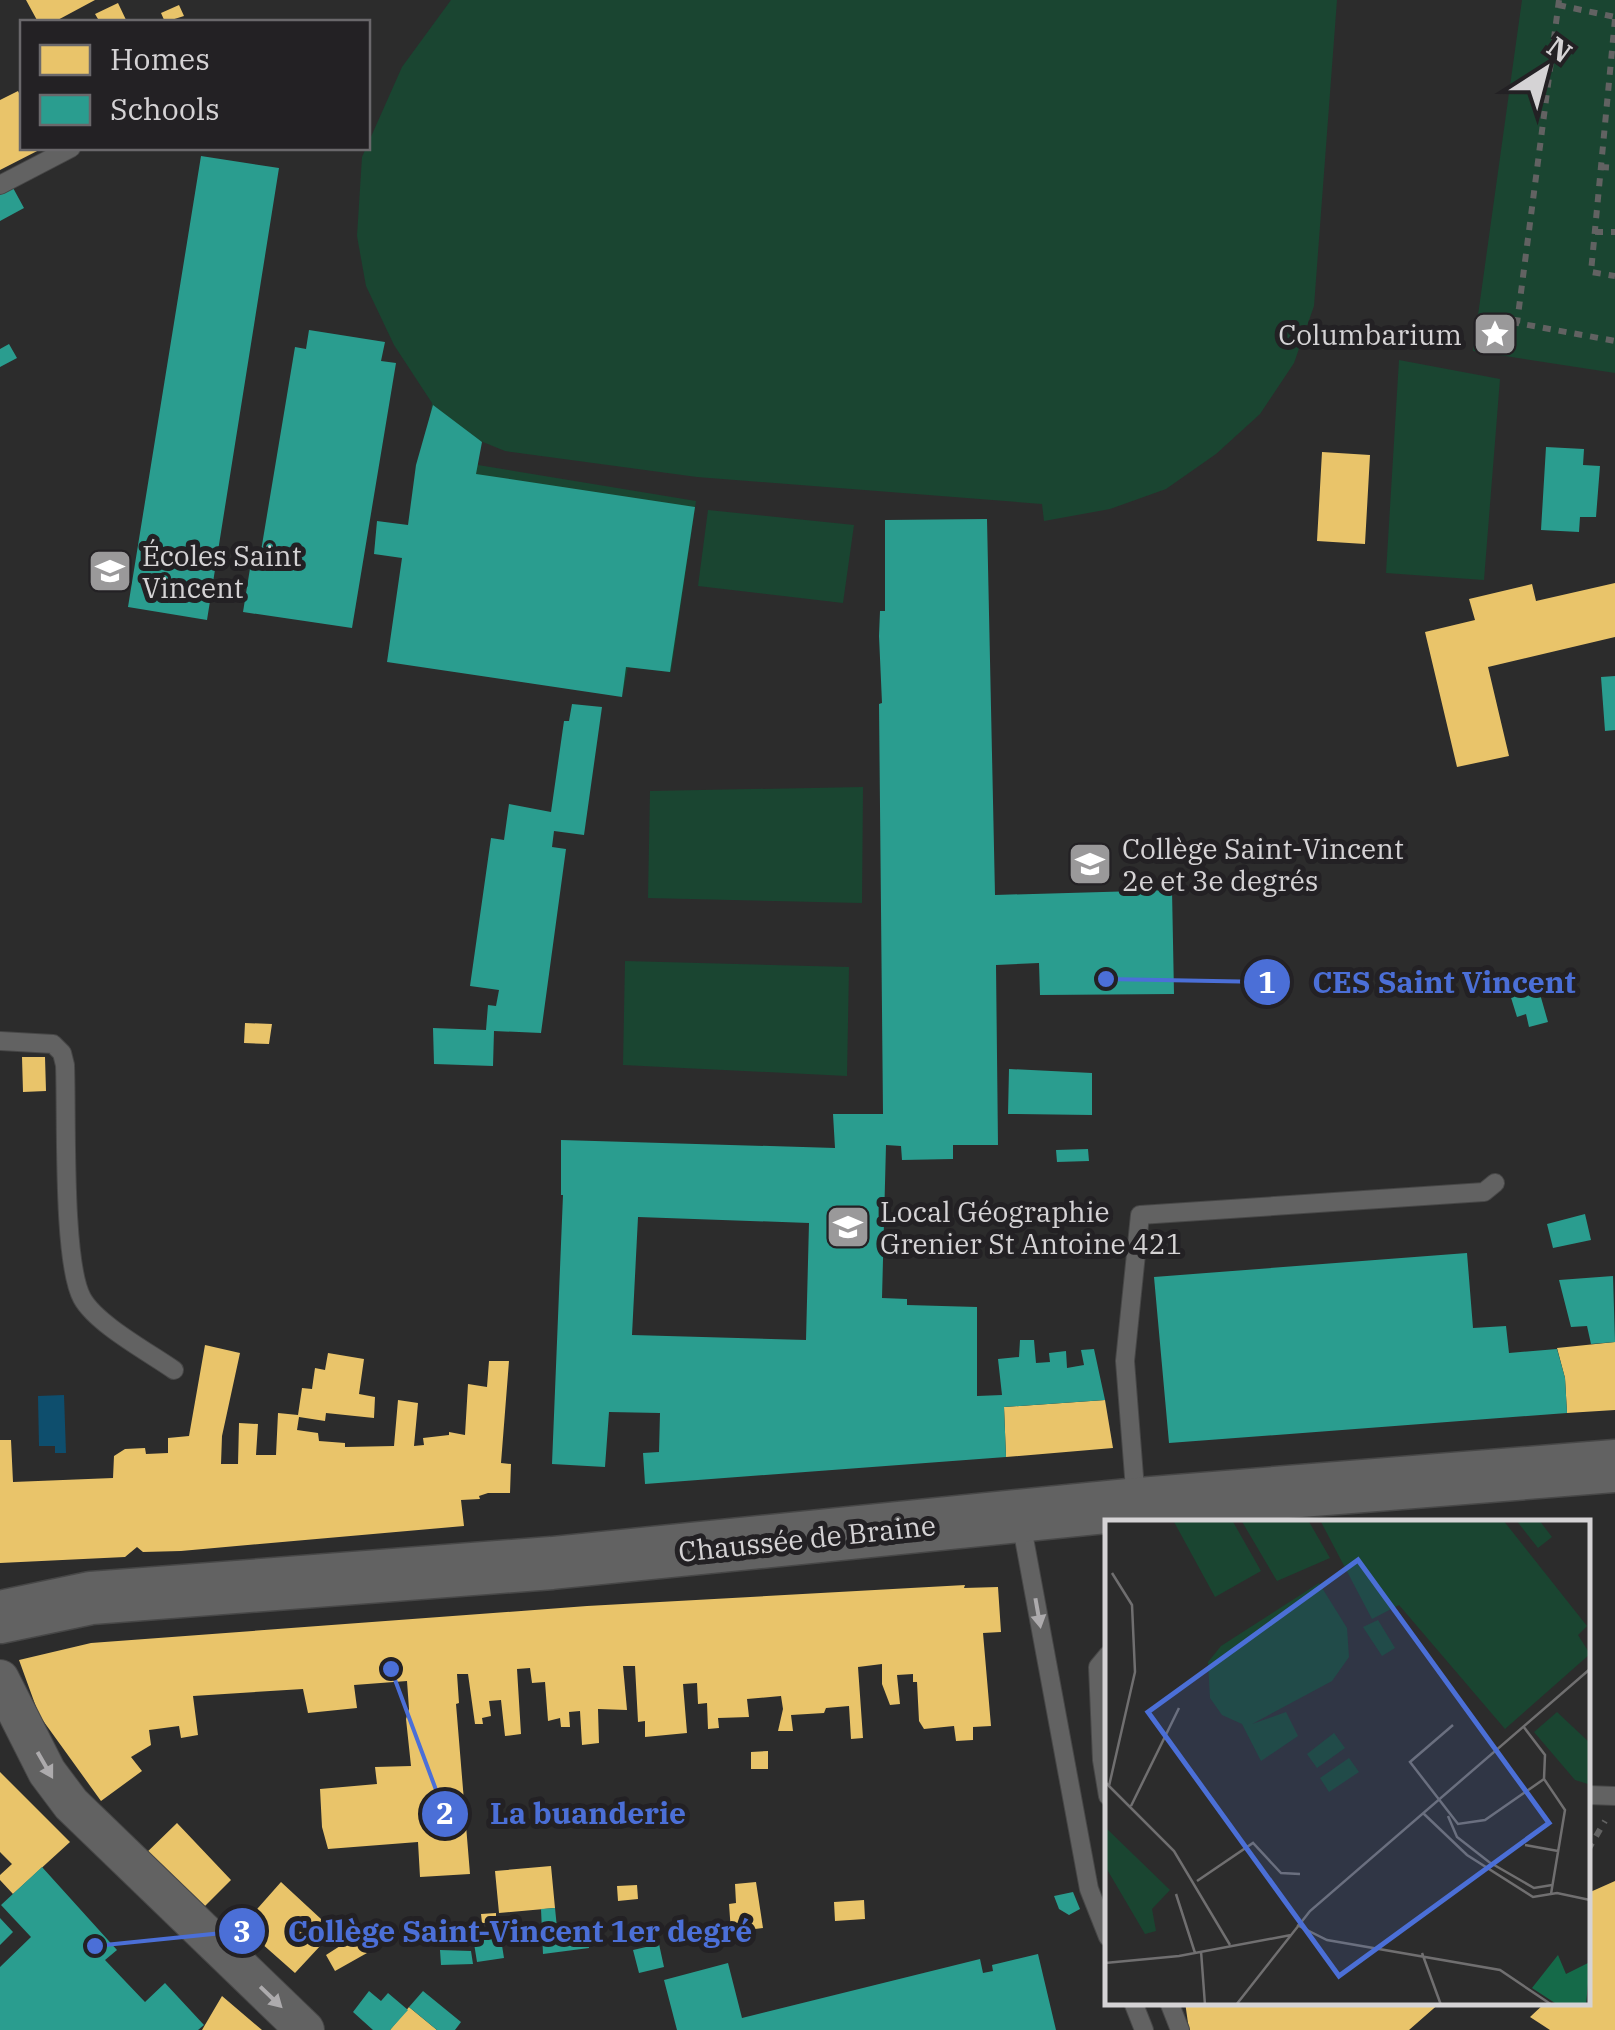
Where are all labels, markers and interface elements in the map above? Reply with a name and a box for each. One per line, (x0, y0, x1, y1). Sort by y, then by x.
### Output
legend (20, 20, 370, 150)
north arrow (1495, 20, 1595, 120)
text: N (1540, 28, 1580, 71)
text: Homes (110, 39, 210, 78)
text: Schools (110, 89, 220, 128)
place icon: Columbarium (1472, 311, 1518, 357)
place label: Columbarium (1278, 316, 1462, 353)
place label: Écoles Saint Vincent (142, 537, 302, 606)
school or university icon: Écoles Saint Vincent (87, 548, 133, 594)
place label: Collège Saint-Vincent 2e et 3e degrés (1122, 830, 1404, 899)
school or university icon: Collège Saint-Vincent 2e et 3e degrés (1067, 841, 1113, 887)
callout: CES Saint Vincent (1242, 952, 1596, 1012)
text: 1 (1258, 962, 1276, 1001)
text: CES Saint Vincent (1312, 962, 1576, 1001)
place label: Local Géographie Grenier St Antoine 421 (880, 1193, 1182, 1262)
school or university icon: Local Géographie Grenier St Antoine 421 (825, 1204, 871, 1250)
street label: Chaussée de Braine (677, 1506, 937, 1570)
inset map (1105, 1520, 1590, 2005)
one-way arrow (1031, 1597, 1046, 1629)
one-way arrow (36, 1751, 53, 1779)
callout: La buanderie (420, 1784, 706, 1844)
text: 2 (436, 1793, 454, 1832)
text: La buanderie (490, 1793, 686, 1832)
callout: Collège Saint-Vincent 1er degré (217, 1901, 772, 1961)
text: 3 (233, 1911, 251, 1950)
text: Collège Saint-Vincent 1er degré (288, 1911, 752, 1950)
one-way arrow (258, 1985, 282, 2009)

